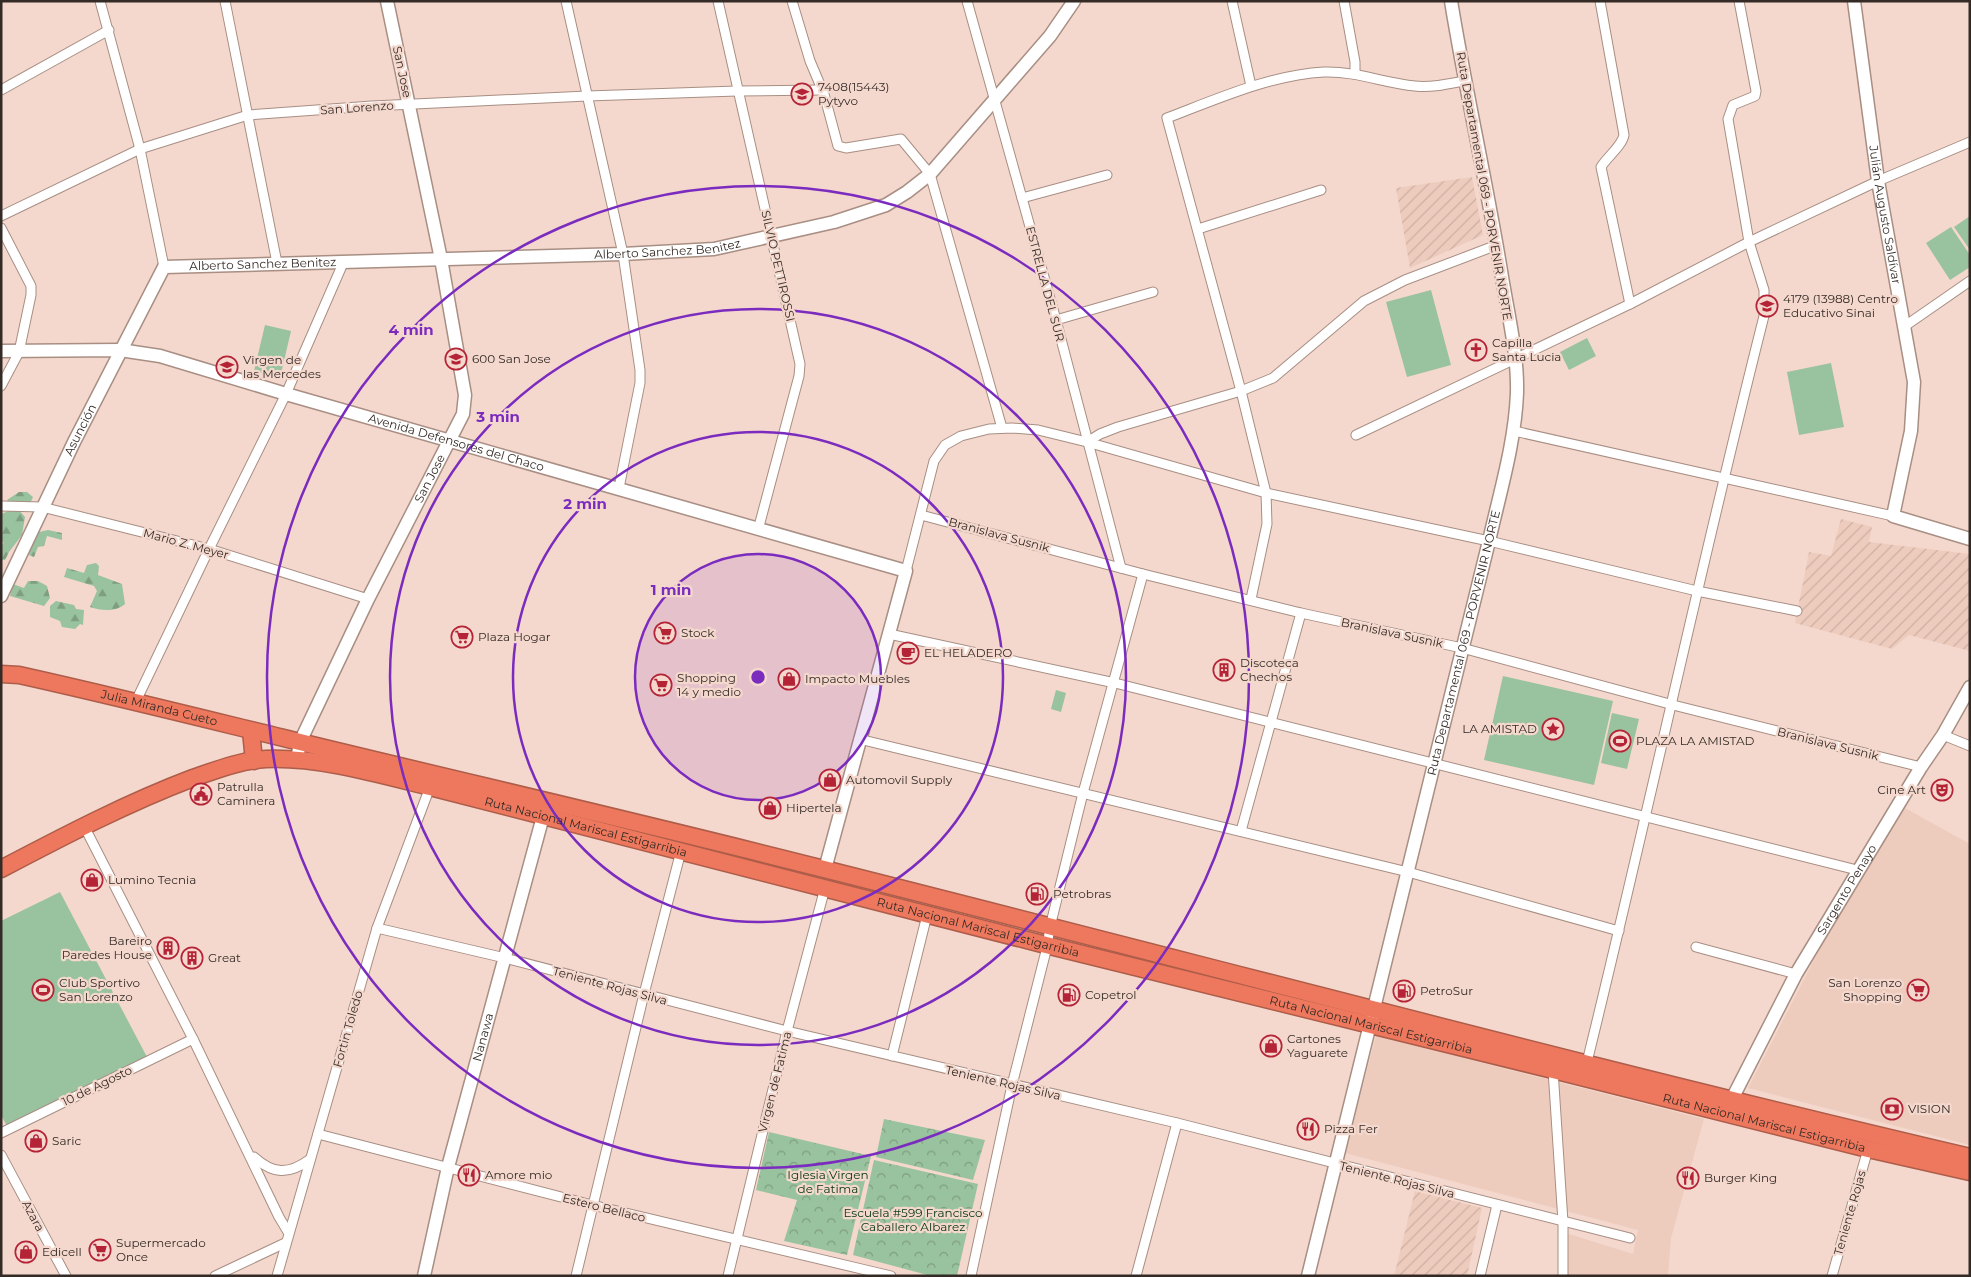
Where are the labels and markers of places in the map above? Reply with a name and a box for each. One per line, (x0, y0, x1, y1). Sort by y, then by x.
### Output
place label: 7408(15443) Pytyvo (818, 79, 889, 108)
school or university icon: 7408(15443) Pytyvo (790, 82, 814, 106)
place label: 4179 (13988) Centro Educativo Sinai (1783, 291, 1898, 320)
school or university icon: 4179 (13988) Centro Educativo Sinai (1755, 294, 1779, 318)
place label: Capilla Santa Lucia (1492, 335, 1561, 364)
church icon: Capilla Santa Lucia (1464, 338, 1488, 362)
school or university icon: 600 San Jose (444, 347, 468, 371)
place label: 600 San Jose (472, 351, 551, 366)
place label: Virgen de las Mercedes (243, 352, 321, 381)
school or university icon: Virgen de las Mercedes (215, 355, 239, 379)
supermarket icon: Stock (653, 621, 677, 645)
supermarket icon: Plaza Hogar (450, 625, 474, 649)
place label: Stock (681, 625, 715, 640)
place label: Plaza Hogar (478, 629, 551, 644)
cafe icon: EL HELADERO (896, 641, 920, 665)
place label: EL HELADERO (924, 645, 1012, 660)
place label: Discoteca Chechos (1240, 655, 1299, 684)
building icon: Discoteca Chechos (1212, 658, 1236, 682)
shop icon: Impacto Muebles (777, 667, 801, 691)
centre of rings (749, 668, 767, 686)
place label: Shopping 14 y medio (677, 670, 741, 699)
place label: Impacto Muebles (805, 671, 910, 686)
supermarket icon: Shopping 14 y medio (649, 673, 673, 697)
place icon: LA AMISTAD (1541, 717, 1565, 741)
place label: LA AMISTAD (1462, 721, 1537, 736)
sports icon: PLAZA LA AMISTAD (1608, 729, 1632, 753)
place label: PLAZA LA AMISTAD (1636, 733, 1755, 748)
shop icon: Automovil Supply (818, 768, 842, 792)
place label: Automovil Supply (846, 772, 953, 787)
theatre icon: Cine Art (1930, 778, 1954, 802)
place label: Patrulla Caminera (217, 779, 275, 808)
public building icon: Patrulla Caminera (189, 782, 213, 806)
place label: Cine Art (1877, 782, 1926, 797)
shop icon: Hipertela (758, 796, 782, 820)
place label: Hipertela (786, 800, 842, 815)
shop icon: Lumino Tecnia (80, 868, 104, 892)
place label: Lumino Tecnia (108, 872, 196, 887)
fuel station icon: Petrobras (1025, 882, 1049, 906)
place label: Petrobras (1053, 886, 1111, 901)
place label: Bareiro Paredes House (62, 933, 152, 962)
building icon: Bareiro Paredes House (156, 936, 180, 960)
building icon: Great (180, 946, 204, 970)
place label: Great (208, 950, 241, 965)
place label: Club Sportivo San Lorenzo (59, 975, 140, 1004)
place label: San Lorenzo Shopping (1828, 975, 1902, 1004)
sports icon: Club Sportivo San Lorenzo (31, 978, 55, 1002)
supermarket icon: San Lorenzo Shopping (1906, 978, 1930, 1002)
fuel station icon: PetroSur (1392, 979, 1416, 1003)
fuel station icon: Copetrol (1057, 983, 1081, 1007)
place label: PetroSur (1420, 983, 1473, 998)
place label: Copetrol (1085, 987, 1136, 1002)
place label: Cartones Yaguarete (1287, 1031, 1348, 1060)
shop icon: Cartones Yaguarete (1259, 1034, 1283, 1058)
bank icon: VISION (1880, 1097, 1904, 1121)
place label: VISION (1908, 1101, 1951, 1116)
restaurant icon: Pizza Fer (1296, 1117, 1320, 1141)
place label: Pizza Fer (1324, 1121, 1378, 1136)
shop icon: Saric (24, 1129, 48, 1153)
place label: Saric (52, 1133, 81, 1148)
restaurant icon: Amore mio (457, 1163, 481, 1187)
restaurant icon: Burger King (1676, 1166, 1700, 1190)
place label: Amore mio (485, 1167, 552, 1182)
place label: Burger King (1704, 1170, 1777, 1185)
place label: Supermercado Once (116, 1235, 206, 1264)
supermarket icon: Supermercado Once (88, 1238, 112, 1262)
shop icon: Edicell (14, 1240, 38, 1264)
place label: Edicell (42, 1244, 82, 1259)

